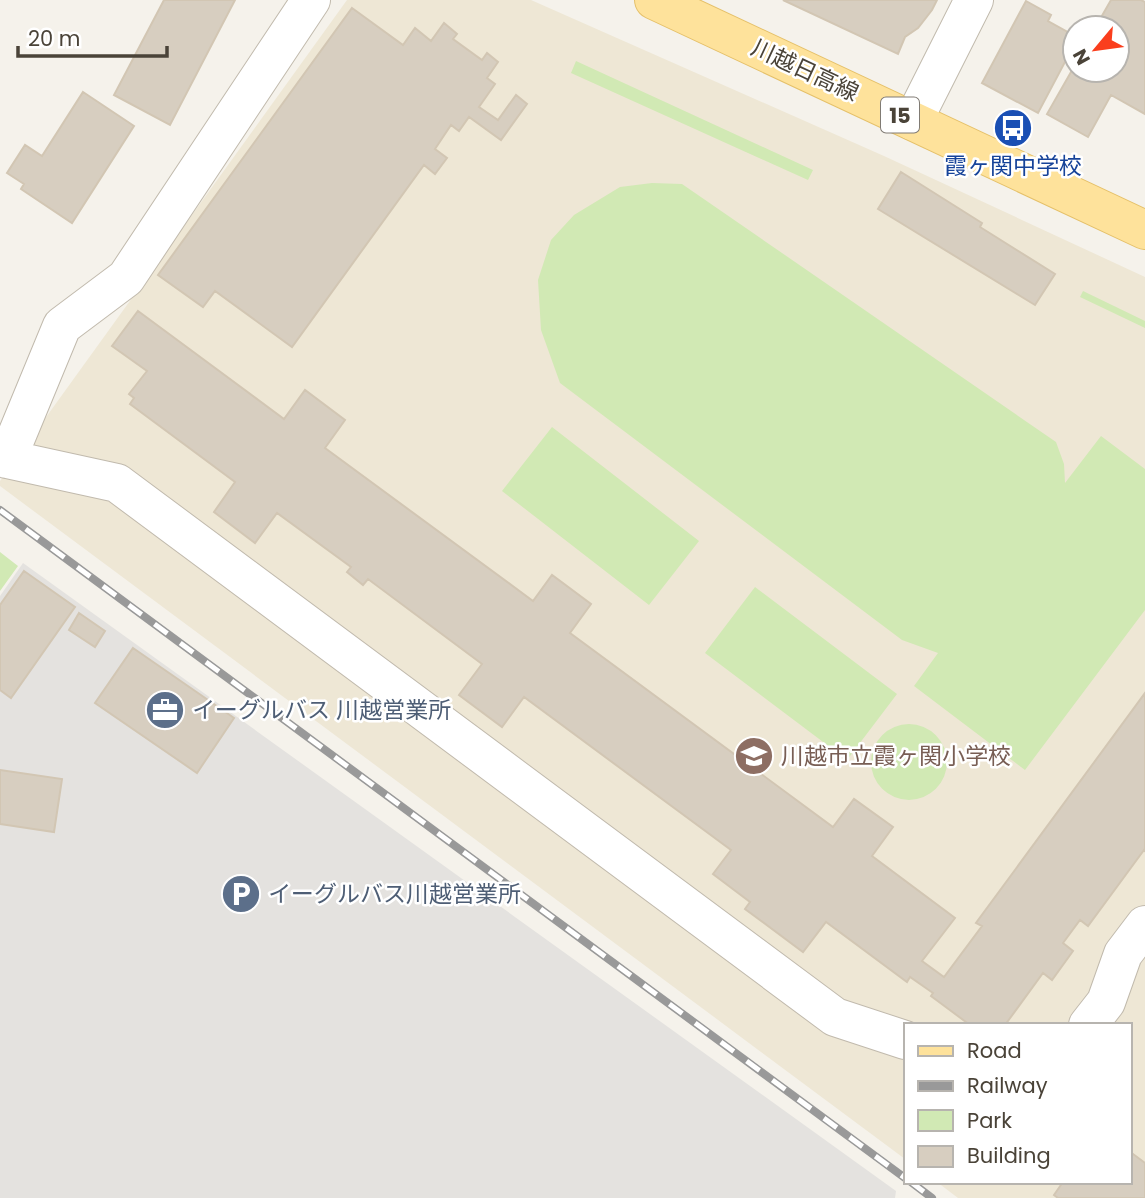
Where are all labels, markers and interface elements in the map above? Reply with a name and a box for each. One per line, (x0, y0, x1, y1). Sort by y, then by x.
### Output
scale bar (18, 14, 166, 58)
north arrow (1061, 14, 1131, 84)
text: 20 m (28, 24, 81, 53)
street label: 川越日高線 (746, 31, 864, 109)
text: N (1066, 44, 1097, 70)
road number: 15 (881, 97, 919, 132)
bus stop icon: 霞ヶ関中学校 (992, 107, 1034, 149)
place label: 霞ヶ関中学校 (944, 150, 1082, 182)
office icon: イーグルバス 川越営業所 (144, 689, 186, 731)
place label: イーグルバス 川越営業所 (192, 694, 451, 726)
school or university icon: 川越市立霞ヶ関小学校 (733, 735, 775, 777)
place label: 川越市立霞ヶ関小学校 (781, 740, 1011, 772)
parking icon: イーグルバス川越営業所 (220, 873, 262, 915)
place label: イーグルバス川越営業所 (268, 878, 521, 910)
legend (904, 1023, 1131, 1184)
text: Road (967, 1036, 1022, 1065)
text: Railway (967, 1071, 1048, 1100)
text: Park (967, 1106, 1012, 1135)
text: Building (967, 1141, 1051, 1170)

